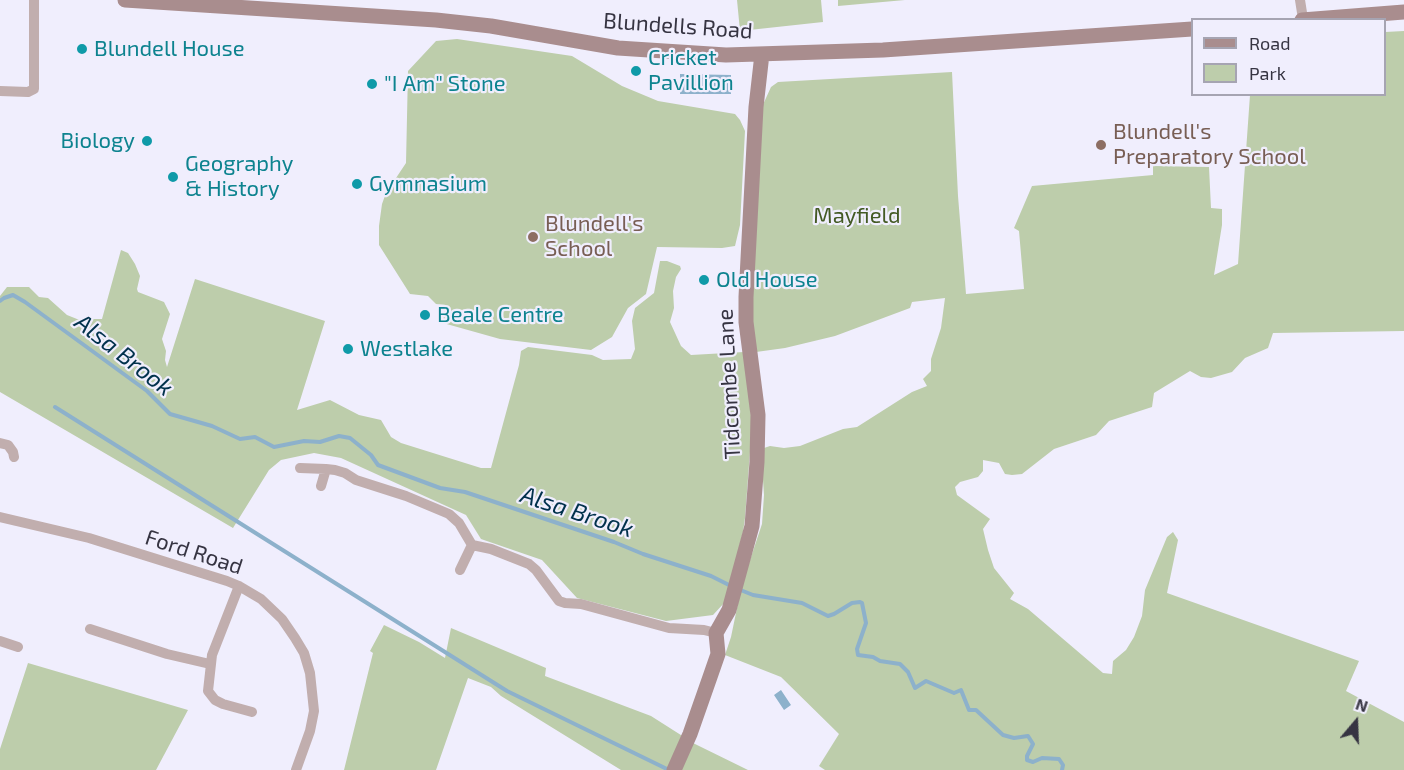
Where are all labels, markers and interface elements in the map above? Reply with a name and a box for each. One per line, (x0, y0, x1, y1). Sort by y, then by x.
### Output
street label: Blundells Road (602, 8, 754, 44)
legend (1191, 18, 1386, 96)
text: Road (1249, 32, 1290, 54)
place label: Blundell House (94, 36, 245, 62)
marker: Blundell House (75, 42, 89, 56)
place label: Cricket Pavillion (648, 45, 734, 96)
text: Park (1249, 62, 1286, 84)
marker: Cricket Pavillion (629, 64, 643, 78)
place label: "I Am" Stone (384, 71, 506, 97)
marker: "I Am" Stone (365, 77, 379, 91)
place label: Blundell's Preparatory School (1113, 119, 1306, 170)
place label: Biology (60, 128, 135, 154)
marker: Biology (140, 134, 154, 148)
marker: Blundell's Preparatory School (1094, 138, 1108, 152)
place label: Geography & History (185, 151, 293, 202)
marker: Geography & History (166, 170, 180, 184)
place label: Gymnasium (369, 171, 487, 197)
marker: Gymnasium (350, 177, 364, 191)
park label: Mayfield (813, 203, 901, 229)
place label: Blundell's School (545, 211, 643, 262)
marker: Blundell's School (526, 230, 540, 244)
place label: Old House (716, 267, 817, 293)
marker: Old House (697, 273, 711, 287)
place label: Beale Centre (437, 302, 564, 328)
water label: Alsa Brook (69, 308, 179, 402)
marker: Beale Centre (418, 308, 432, 322)
street label: Tidcombe Lane (712, 308, 746, 460)
place label: Westlake (360, 336, 453, 362)
marker: Westlake (341, 342, 355, 356)
water label: Alsa Brook (517, 480, 637, 544)
street label: Ford Road (142, 524, 246, 580)
north arrow (1326, 692, 1386, 752)
text: N (1353, 694, 1371, 715)

